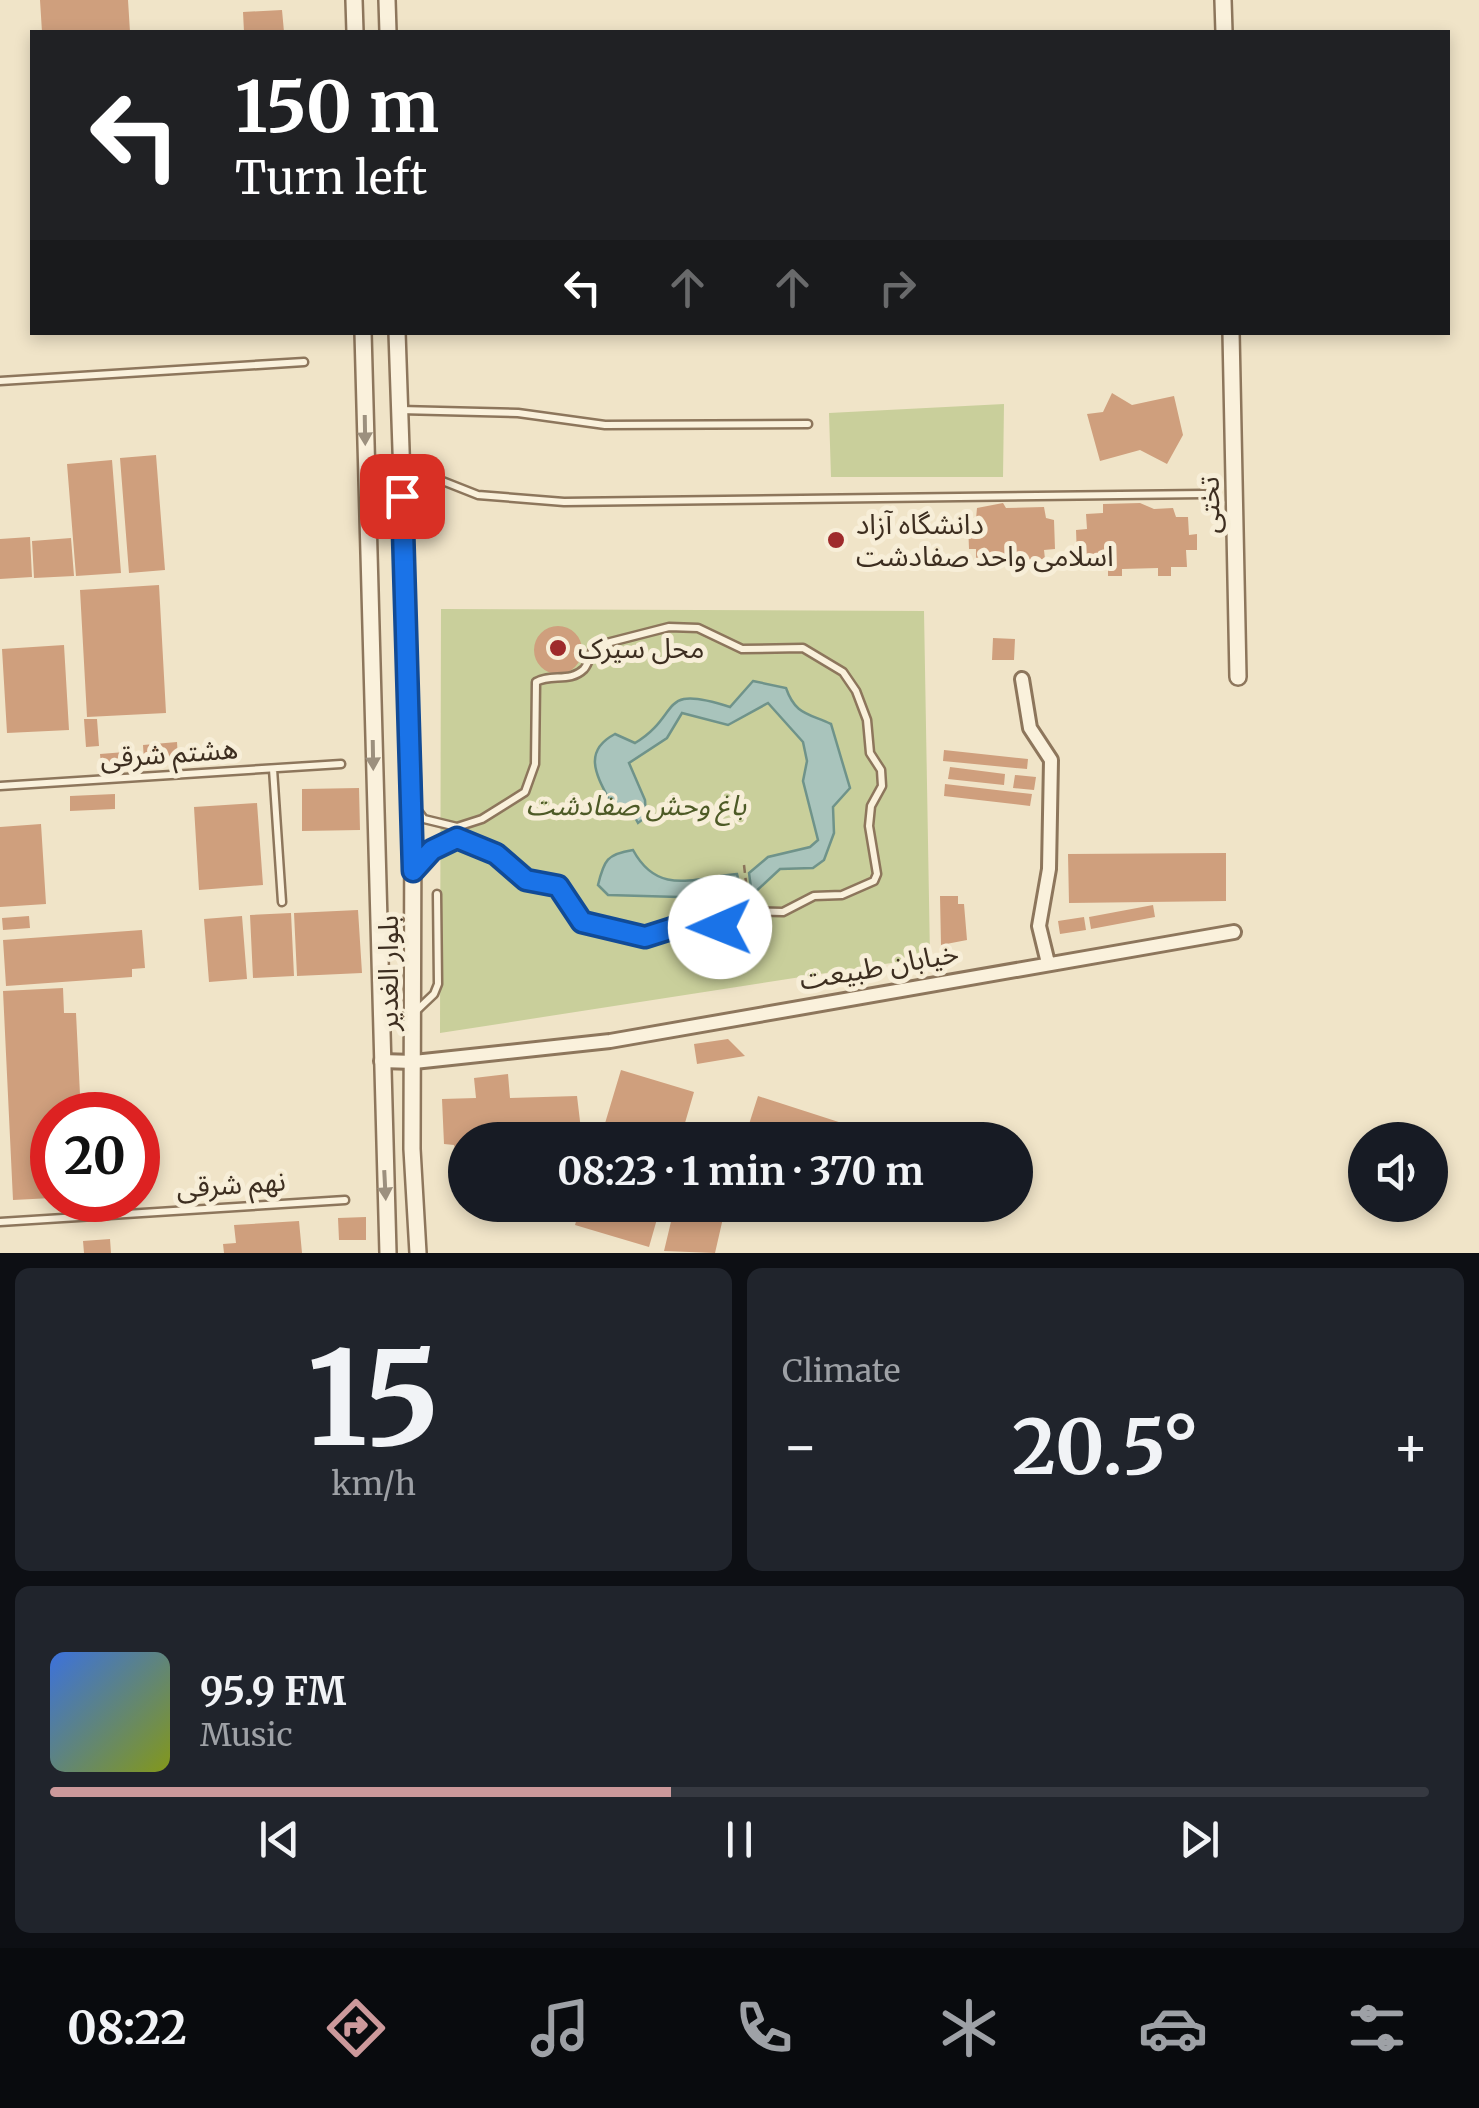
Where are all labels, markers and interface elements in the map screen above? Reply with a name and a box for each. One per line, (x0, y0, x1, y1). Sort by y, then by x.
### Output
text: 150 m (235, 63, 439, 151)
icon: left (70, 70, 200, 200)
text: Turn left (235, 150, 427, 206)
icon: left (555, 260, 610, 315)
icon: ahead (660, 260, 715, 315)
icon: ahead (765, 260, 820, 315)
icon: right (870, 260, 925, 315)
one-way arrow (358, 414, 374, 446)
pin (360, 454, 445, 539)
icon: arrive (375, 469, 430, 524)
street label: تختی (1191, 476, 1227, 534)
place label: دانشگاه آزاد اسلامی واحد صفادشت (856, 506, 1114, 574)
marker: دانشگاه آزاد اسلامی واحد صفادشت (825, 529, 847, 551)
place label: محل سیرک (578, 630, 705, 666)
marker: محل سیرک (547, 637, 569, 659)
street label: هشتم شرقی (99, 730, 239, 780)
one-way arrow (366, 739, 382, 771)
park label: باغ وحش صفادشت (526, 787, 746, 827)
position arrow (668, 875, 772, 979)
street label: بلوار الغدیر (370, 915, 406, 1032)
street label: خیابان طبیعت (797, 934, 961, 998)
speed limit sign: 20 (30, 1092, 160, 1222)
map controls (1348, 1122, 1448, 1222)
button: sound (1348, 1122, 1448, 1222)
text: 08:23 · 1 min · 370 m (557, 1148, 924, 1195)
street label: نهم شرقی (175, 1162, 287, 1210)
one-way arrow (377, 1169, 393, 1201)
text: 15 (307, 1317, 440, 1480)
text: Climate (782, 1351, 900, 1391)
text: 20.5° (1012, 1400, 1199, 1494)
text: − (782, 1412, 819, 1481)
text: + (1392, 1412, 1429, 1481)
text: km/h (331, 1464, 416, 1504)
text: 95.9 FM (200, 1668, 346, 1715)
text: Music (200, 1715, 293, 1755)
icon: previous (252, 1812, 307, 1867)
icon: pause (712, 1812, 767, 1867)
icon: next (1172, 1812, 1227, 1867)
icon: directions (321, 1993, 391, 2063)
icon: music (525, 1993, 595, 2063)
icon: phone (729, 1993, 799, 2063)
icon: climate (934, 1993, 1004, 2063)
icon: car (1138, 1993, 1208, 2063)
icon: filters (1342, 1993, 1412, 2063)
text: 08:22 (67, 2000, 187, 2056)

